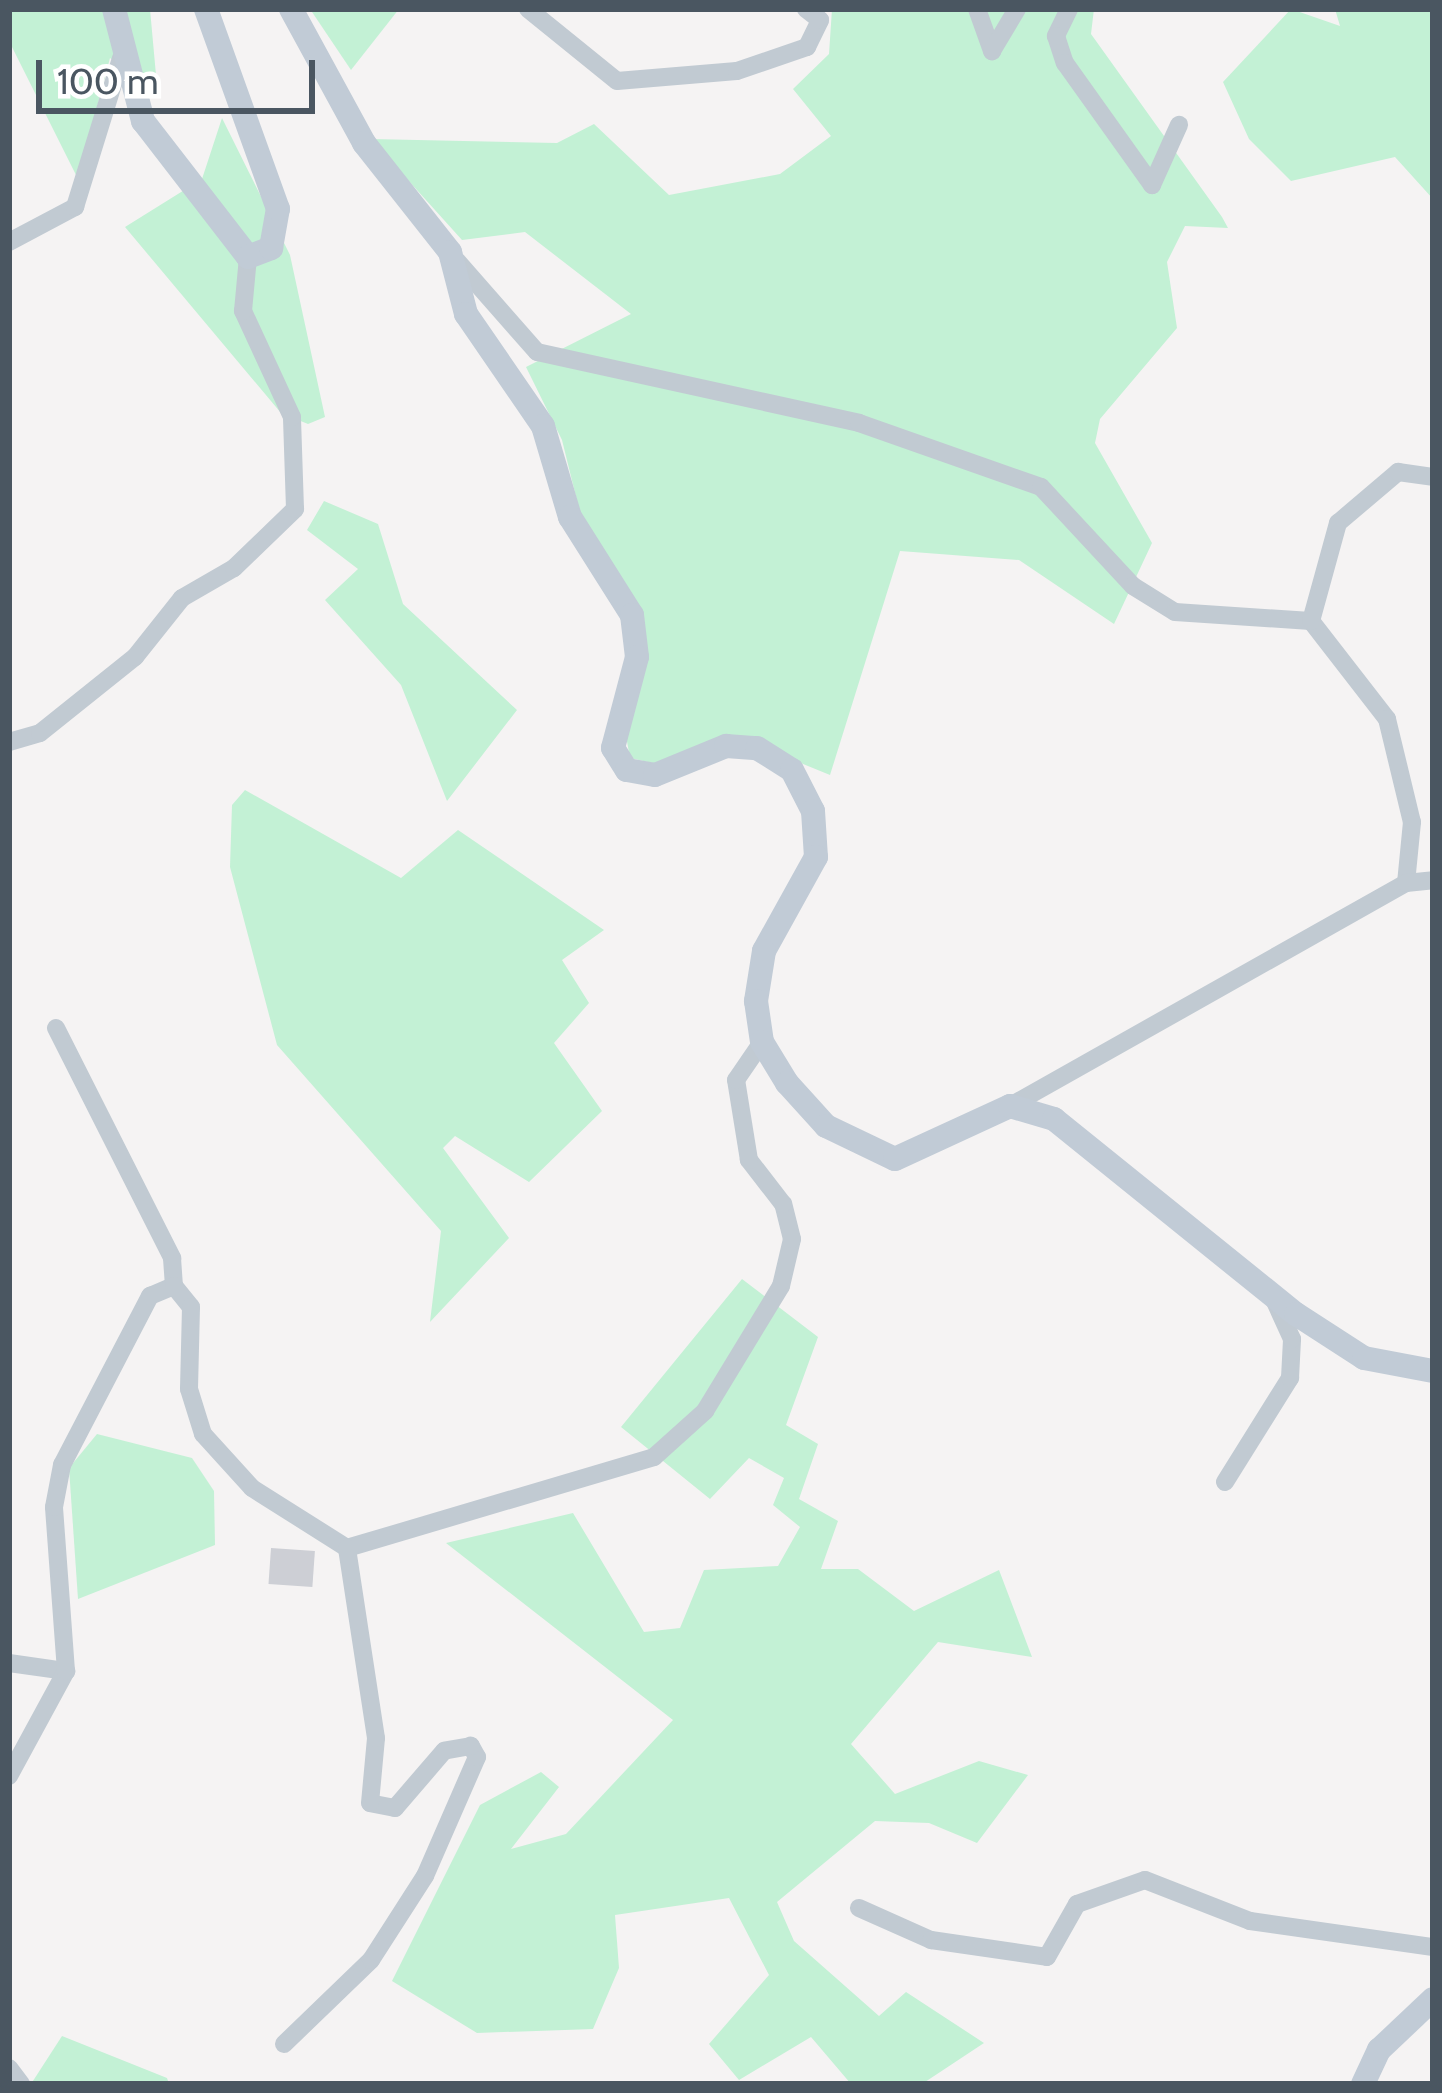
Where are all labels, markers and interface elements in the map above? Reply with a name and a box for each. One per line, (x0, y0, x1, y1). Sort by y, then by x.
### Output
scale bar (42, 36, 321, 110)
text: 100 m (57, 59, 159, 103)

